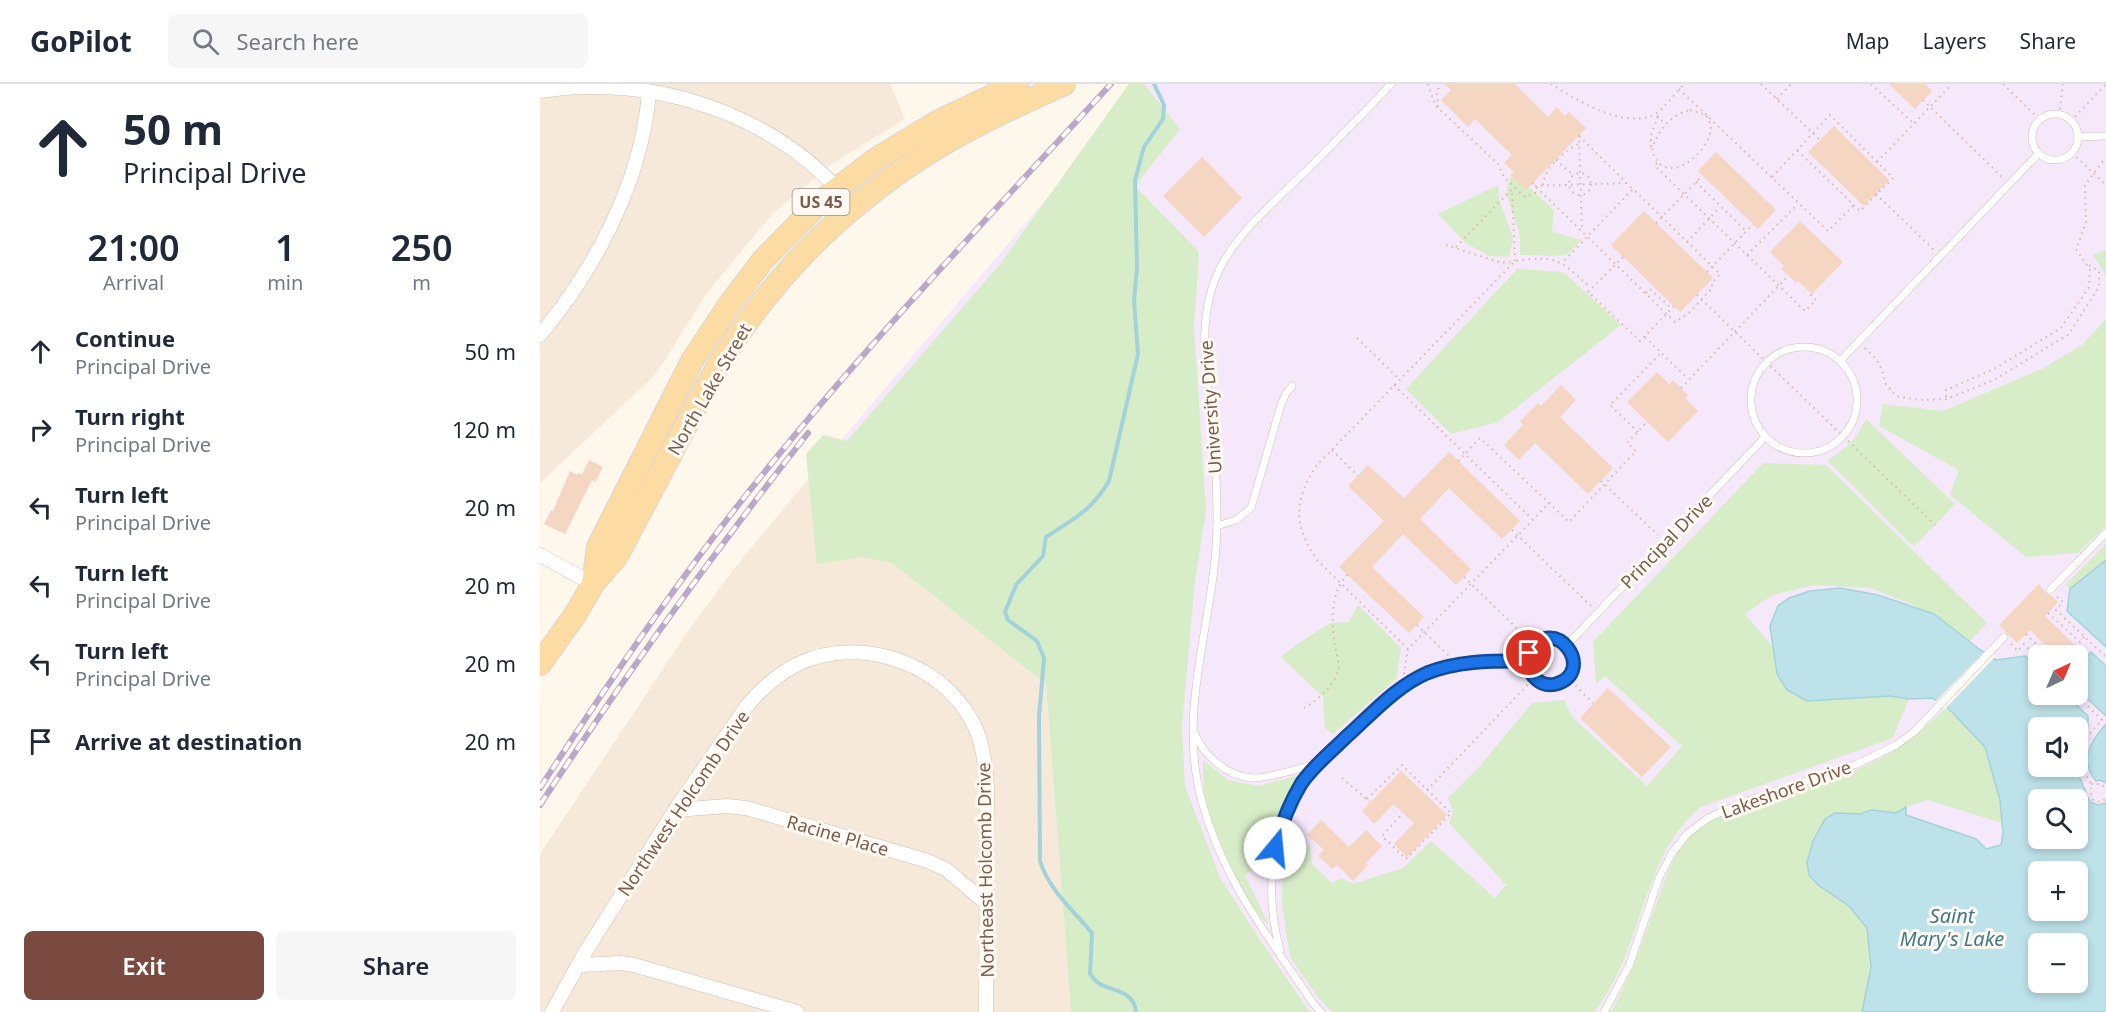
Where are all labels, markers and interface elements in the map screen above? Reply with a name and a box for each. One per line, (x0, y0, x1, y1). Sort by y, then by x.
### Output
search box (168, 14, 588, 68)
text: GoPilot (30, 22, 132, 60)
icon: search (189, 25, 222, 58)
text: Search here (237, 26, 359, 56)
text: Map (1846, 27, 1890, 55)
text: Layers (1923, 27, 1987, 55)
text: Share (2020, 27, 2076, 55)
text: 50 m (123, 100, 223, 157)
icon: ahead (24, 108, 102, 186)
text: Principal Drive (123, 154, 307, 191)
road number: US 45 (792, 189, 850, 215)
text: 21:00 (87, 223, 180, 272)
text: 1 (275, 223, 296, 272)
text: 250 (391, 223, 453, 272)
text: Arrival (103, 269, 164, 296)
text: min (267, 269, 303, 296)
text: m (412, 269, 431, 296)
street label: North Lake Street (661, 318, 757, 459)
text: Continue (75, 323, 175, 353)
icon: ahead (24, 335, 57, 368)
text: 50 m (465, 336, 516, 366)
street label: University Drive (1193, 339, 1227, 475)
text: Principal Drive (75, 353, 211, 380)
text: Turn right (75, 401, 185, 431)
icon: right (24, 413, 57, 446)
text: 120 m (452, 414, 516, 444)
text: Principal Drive (75, 431, 211, 458)
text: Turn left (75, 479, 169, 509)
street label: Principal Drive (1615, 489, 1717, 593)
icon: left (24, 491, 57, 524)
text: 20 m (465, 492, 516, 522)
text: Principal Drive (75, 509, 211, 536)
text: Turn left (75, 557, 169, 587)
icon: left (24, 569, 57, 602)
text: 20 m (465, 570, 516, 600)
text: Principal Drive (75, 587, 211, 614)
pin (1503, 627, 1554, 678)
text: Turn left (75, 635, 169, 665)
icon: arrive (1512, 636, 1545, 669)
north arrow (2028, 645, 2088, 705)
map controls (2028, 645, 2088, 993)
icon: left (24, 647, 57, 680)
text: 20 m (465, 648, 516, 678)
text: Principal Drive (75, 665, 211, 692)
street label: Northwest Holcomb Drive (612, 705, 754, 901)
button: sound (2028, 717, 2088, 777)
icon: arrive (24, 725, 57, 758)
text: Arrive at destination (75, 726, 302, 756)
text: 20 m (465, 726, 516, 756)
street label: Lakeshore Drive (1718, 754, 1854, 824)
street label: Northeast Holcomb Drive (971, 762, 999, 978)
button: search (2028, 789, 2088, 849)
street label: Racine Place (784, 809, 892, 861)
position arrow (1243, 816, 1307, 880)
button: + (2028, 861, 2088, 921)
water label: Saint Mary's Lake (1900, 902, 2004, 952)
button: Exit (24, 931, 264, 1000)
button: Share (276, 931, 516, 1000)
button: − (2028, 933, 2088, 993)

